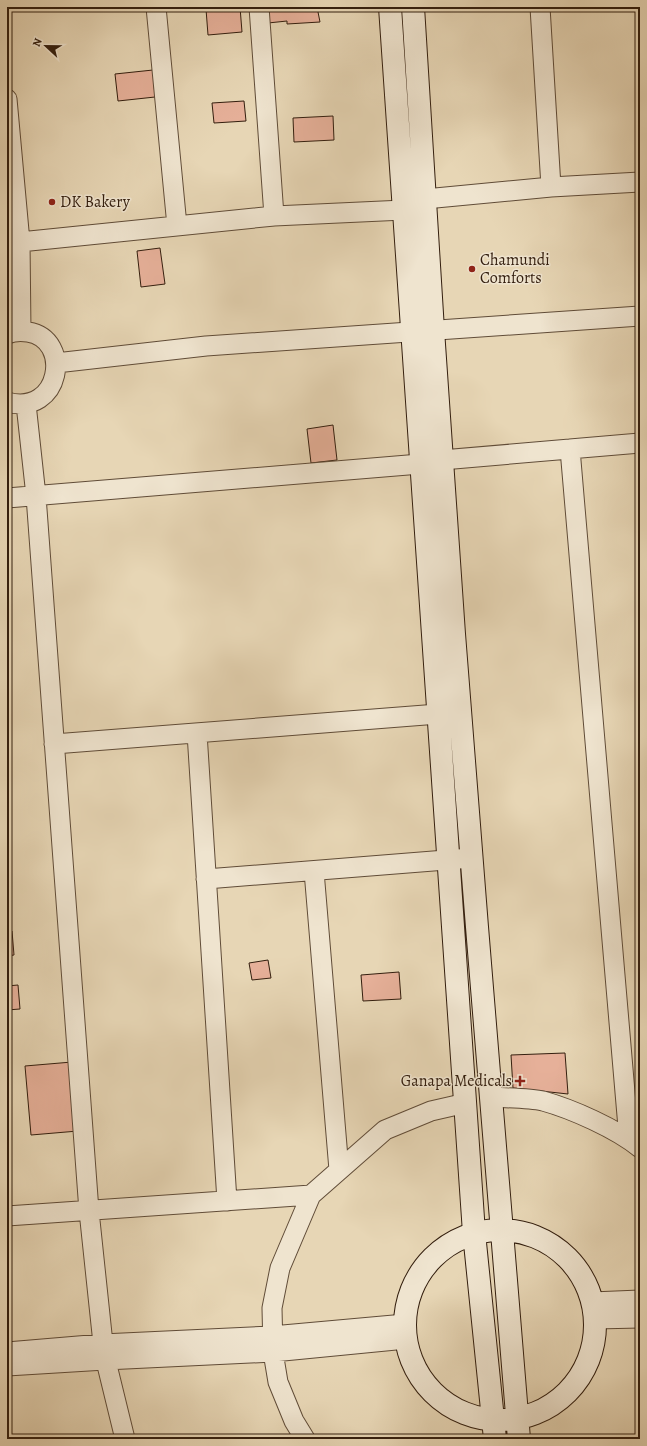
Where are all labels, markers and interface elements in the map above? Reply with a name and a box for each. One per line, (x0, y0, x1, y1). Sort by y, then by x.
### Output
north arrow (26, 26, 66, 66)
text: N (29, 36, 46, 49)
place label: DK Bakery (60, 191, 131, 213)
marker: DK Bakery (47, 197, 57, 207)
place label: Chamundi Comforts (480, 249, 550, 289)
marker: Chamundi Comforts (467, 264, 477, 274)
place label: Ganapa Medicals (401, 1070, 512, 1092)
marker: Ganapa Medicals (515, 1076, 525, 1086)

